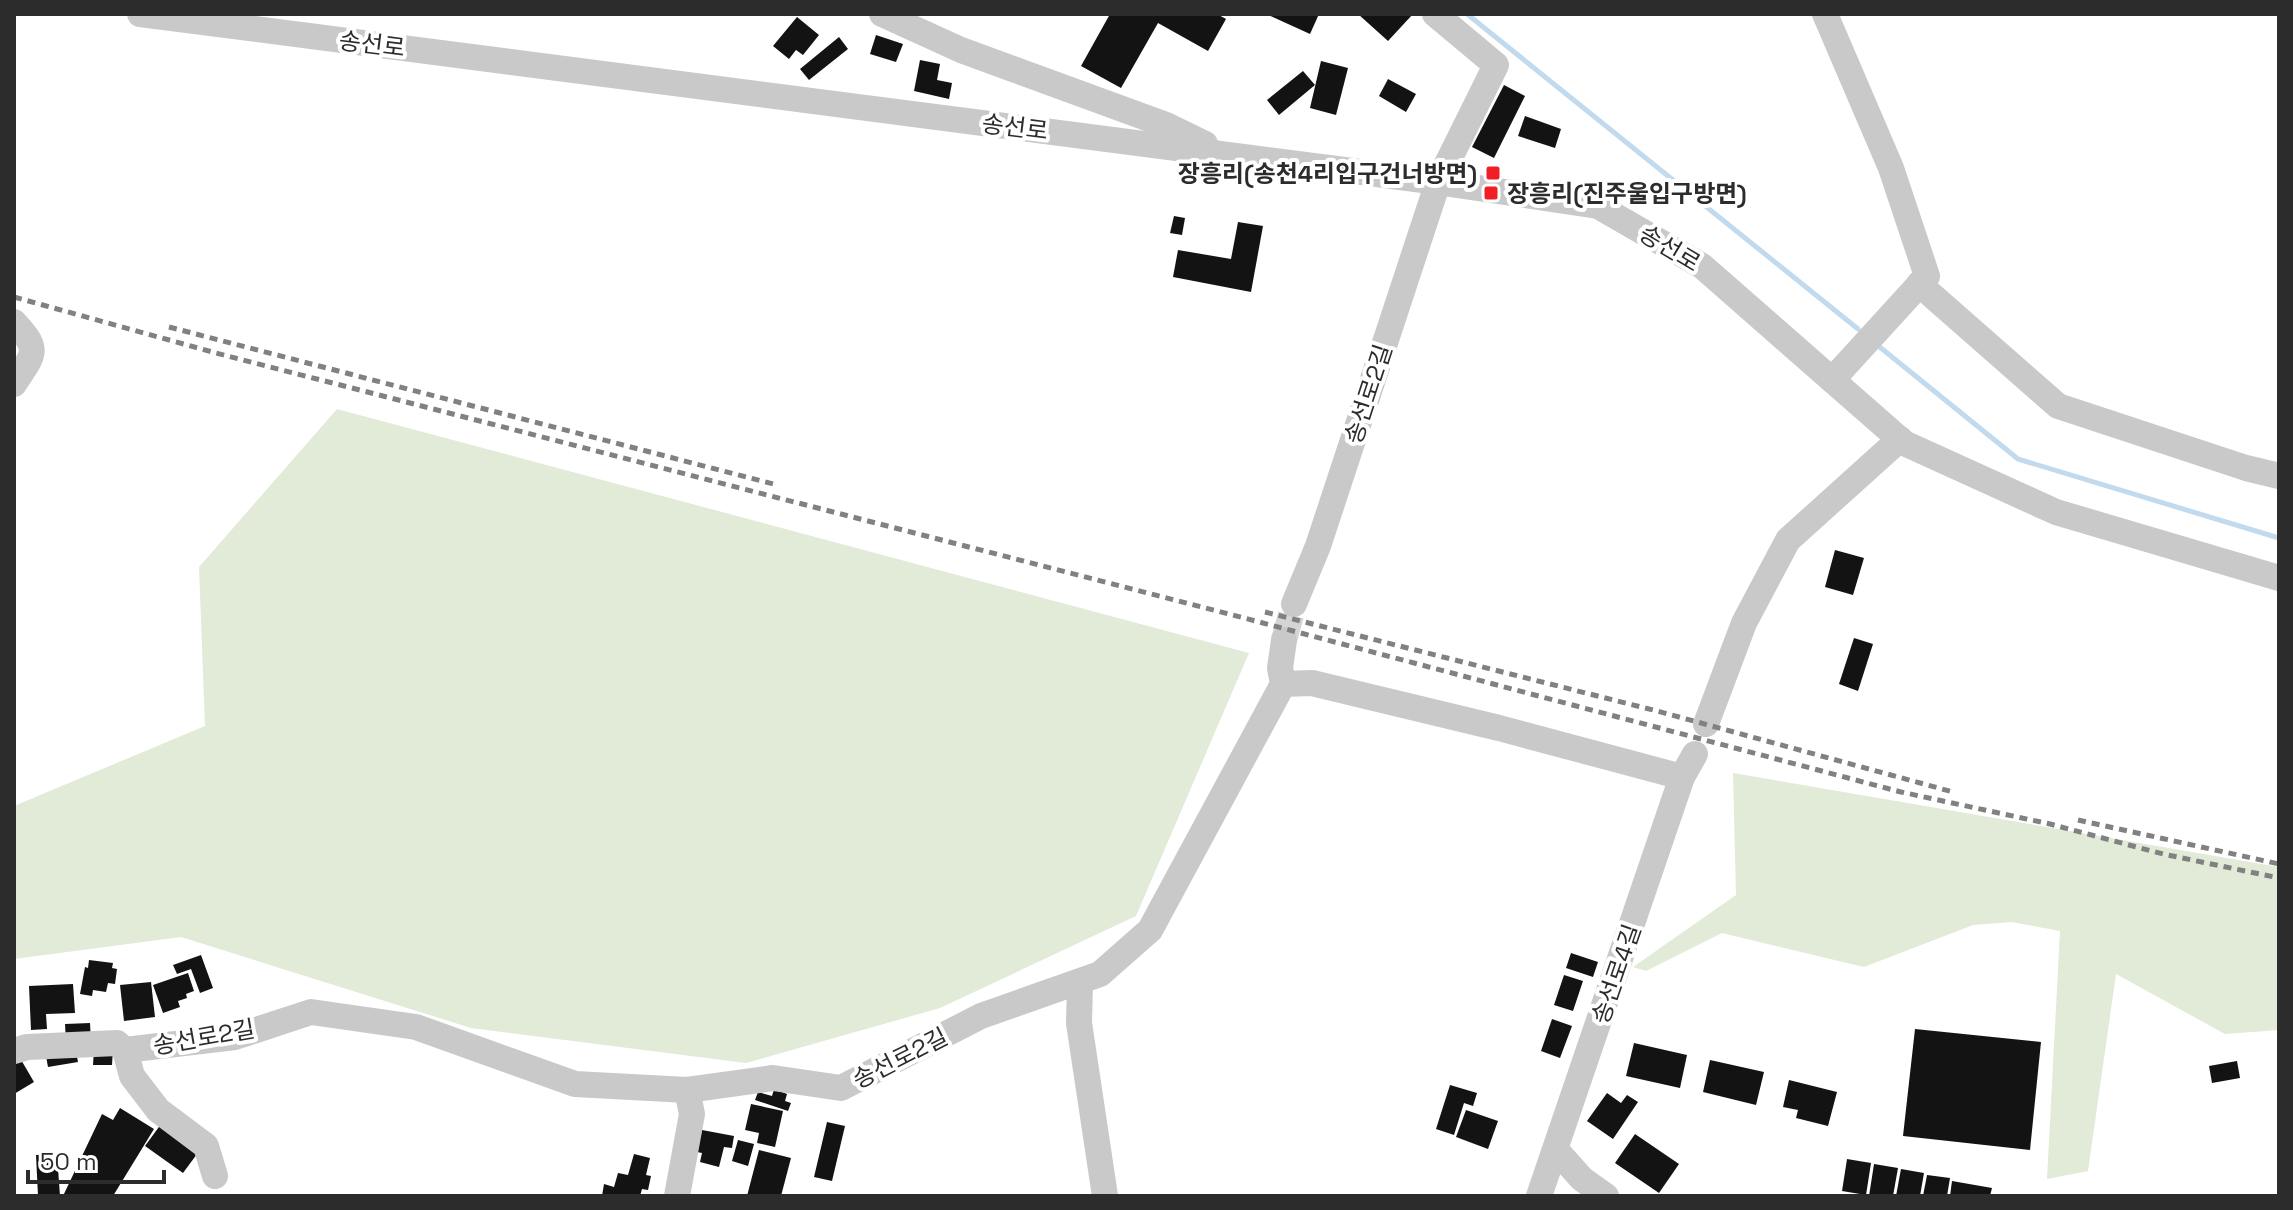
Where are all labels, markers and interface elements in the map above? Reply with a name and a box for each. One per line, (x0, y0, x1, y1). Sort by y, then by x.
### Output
street label: 송선로 (337, 25, 407, 63)
street label: 송선로 (980, 108, 1050, 146)
place label: 장흥리(송천4리입구건너방면) (1178, 158, 1477, 189)
marker: 장흥리(송천4리입구건너방면) (1484, 164, 1502, 182)
place label: 장흥리(진주울입구방면) (1507, 178, 1747, 209)
marker: 장흥리(진주울입구방면) (1482, 184, 1500, 202)
street label: 송선로 (1634, 218, 1706, 278)
street label: 송선로2길 (1337, 340, 1399, 448)
street label: 송선로4길 (1585, 920, 1647, 1028)
street label: 송선로2길 (151, 1013, 257, 1061)
street label: 송선로2길 (847, 1021, 953, 1095)
scale bar (28, 1134, 164, 1184)
text: 50 m (40, 1146, 97, 1177)

